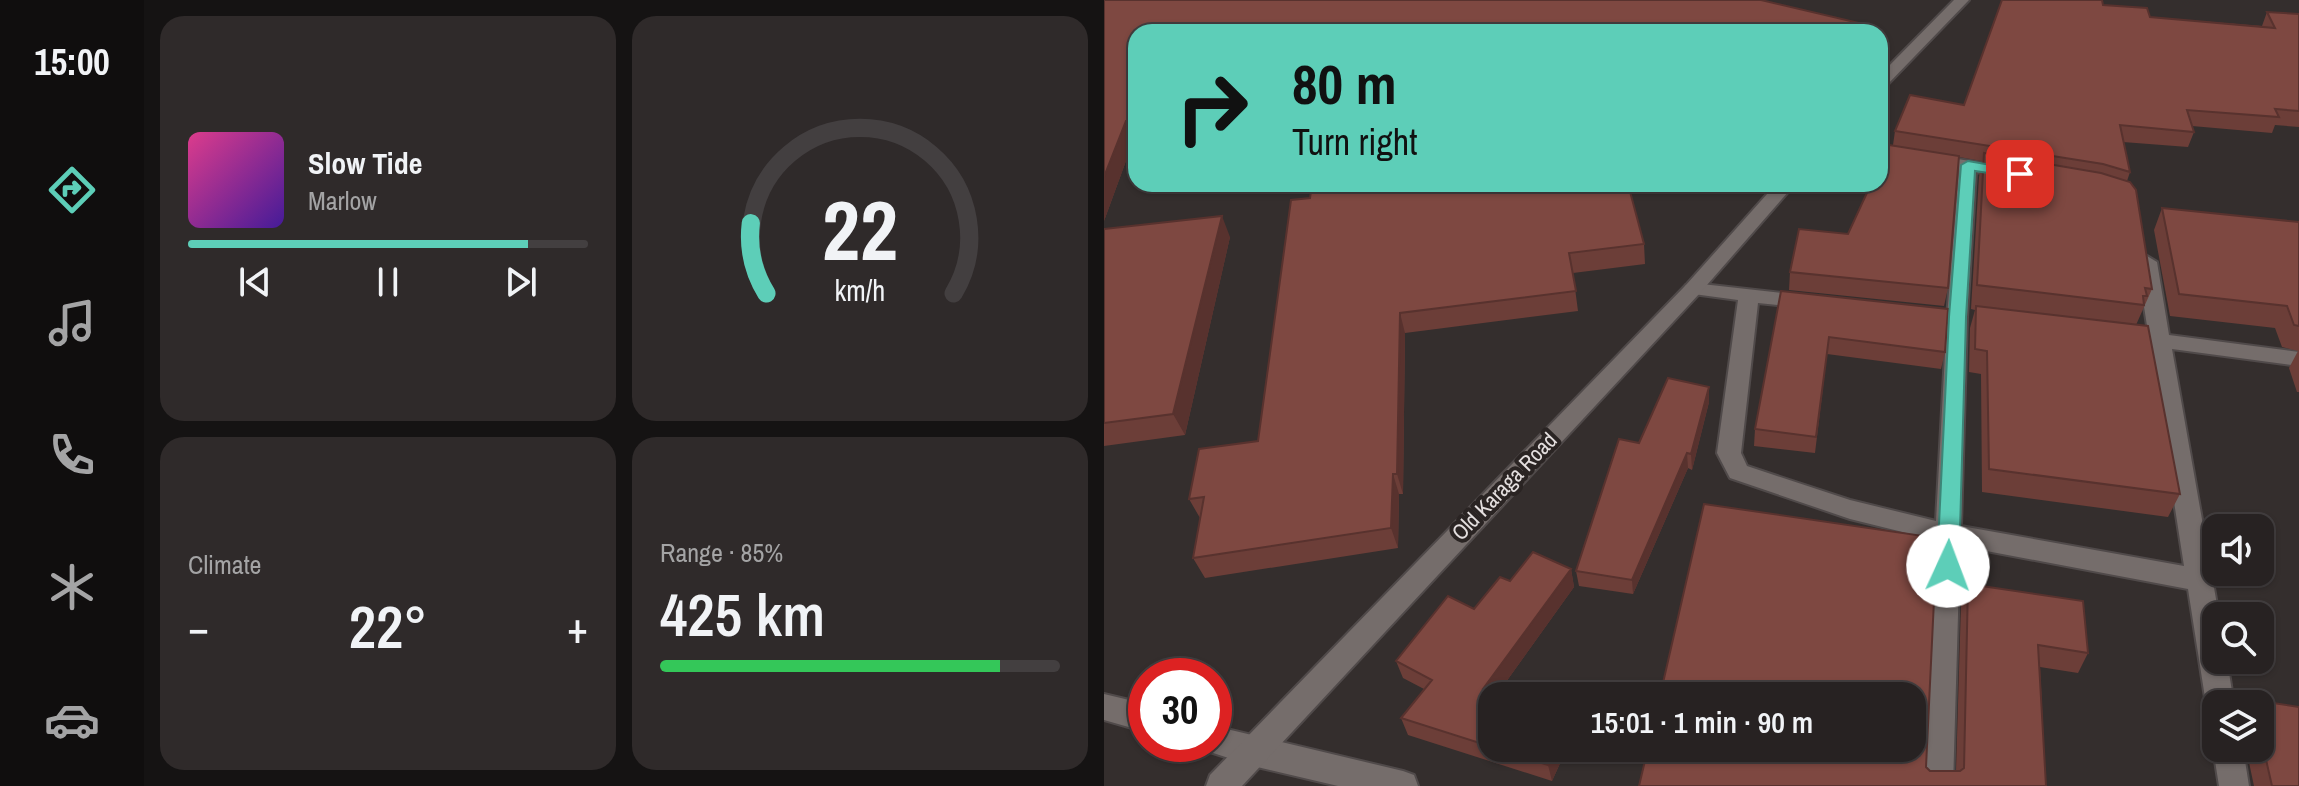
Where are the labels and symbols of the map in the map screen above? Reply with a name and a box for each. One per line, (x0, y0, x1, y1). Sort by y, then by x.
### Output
pin (1986, 140, 2054, 208)
street label: Old Karaga Road (1445, 425, 1563, 547)
position arrow (1906, 524, 1990, 608)
speed limit sign: 30 (1128, 658, 1232, 762)

